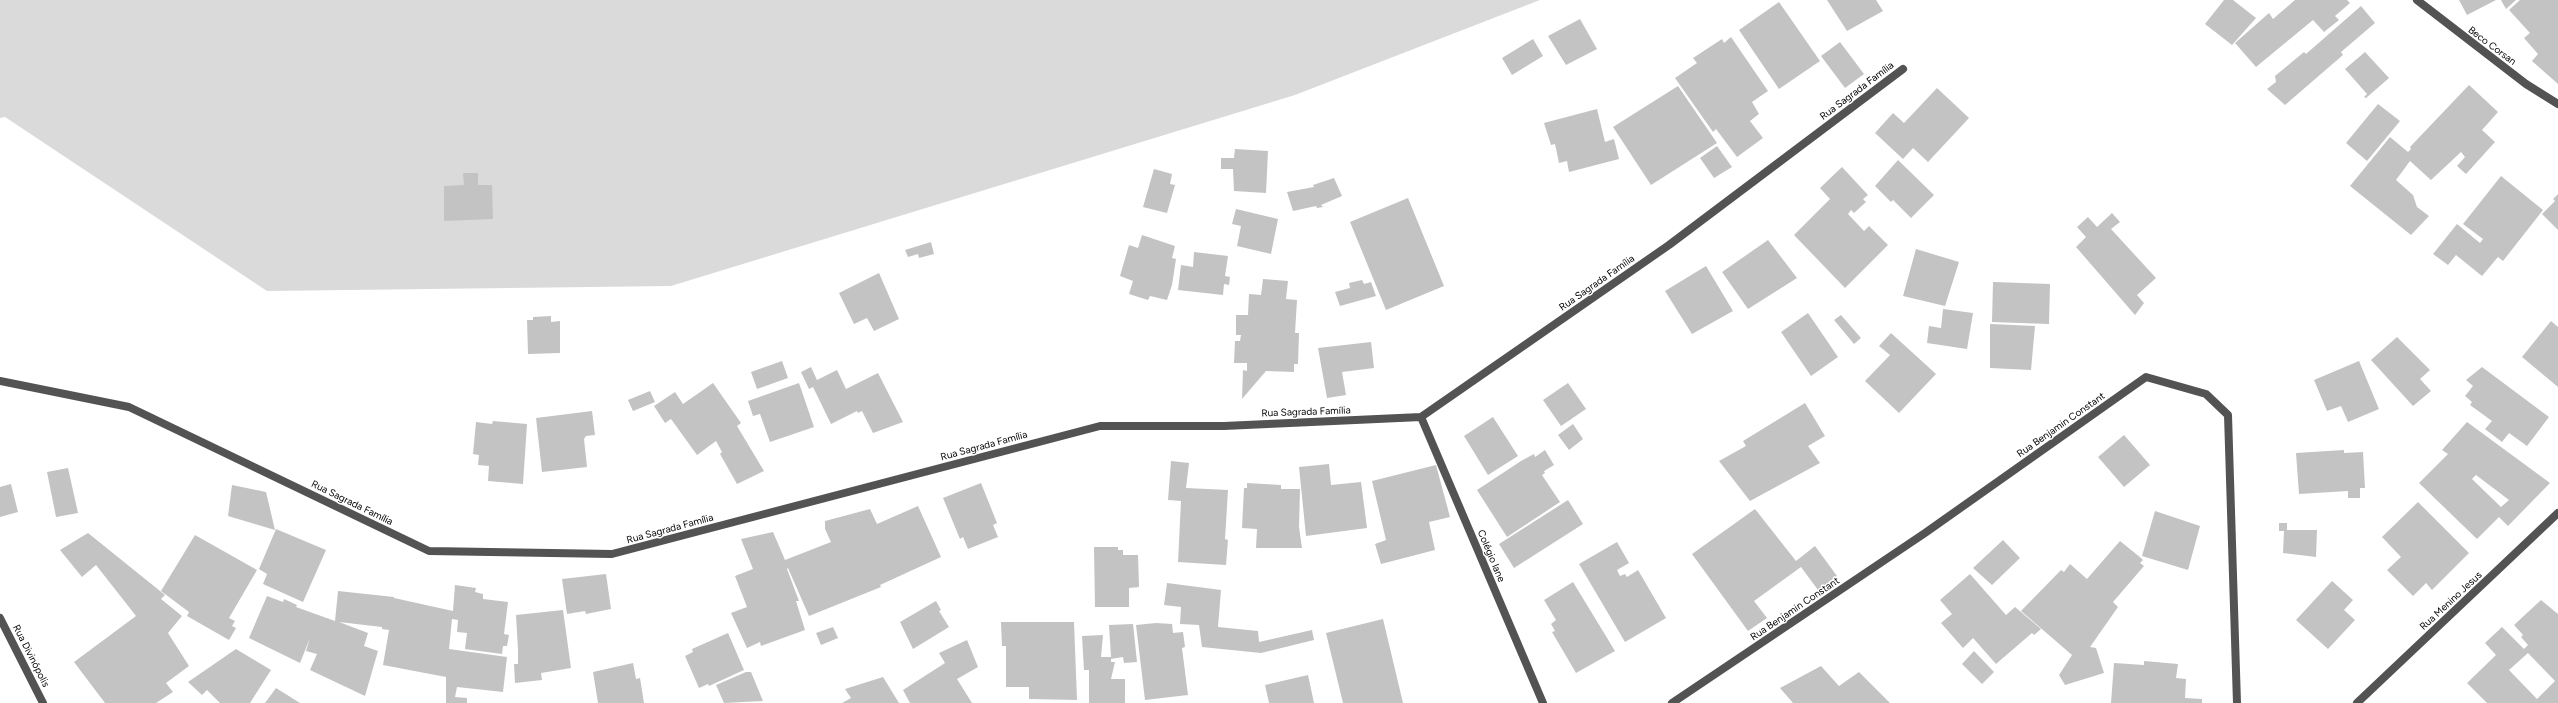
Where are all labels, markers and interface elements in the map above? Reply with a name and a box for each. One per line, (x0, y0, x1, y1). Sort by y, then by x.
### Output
street label: Beco Corsan (2466, 24, 2518, 68)
street label: Rua Sagrada Família (1818, 59, 1896, 123)
street label: Rua Sagrada Família (1557, 252, 1637, 314)
street label: Rua Benjamin Constant (2015, 390, 2107, 460)
street label: Rua Sagrada Família (1261, 404, 1351, 420)
street label: Rua Sagrada Família (939, 429, 1029, 463)
street label: Rua Sagrada Família (309, 478, 395, 528)
street label: Rua Sagrada Família (625, 512, 715, 546)
street label: Colégio lane (1475, 528, 1507, 584)
street label: Rua Menino Jesus (2417, 569, 2485, 633)
street label: Rua Benjamin Constant (1748, 575, 1842, 643)
street label: Rua Divinópolis (10, 623, 52, 689)

